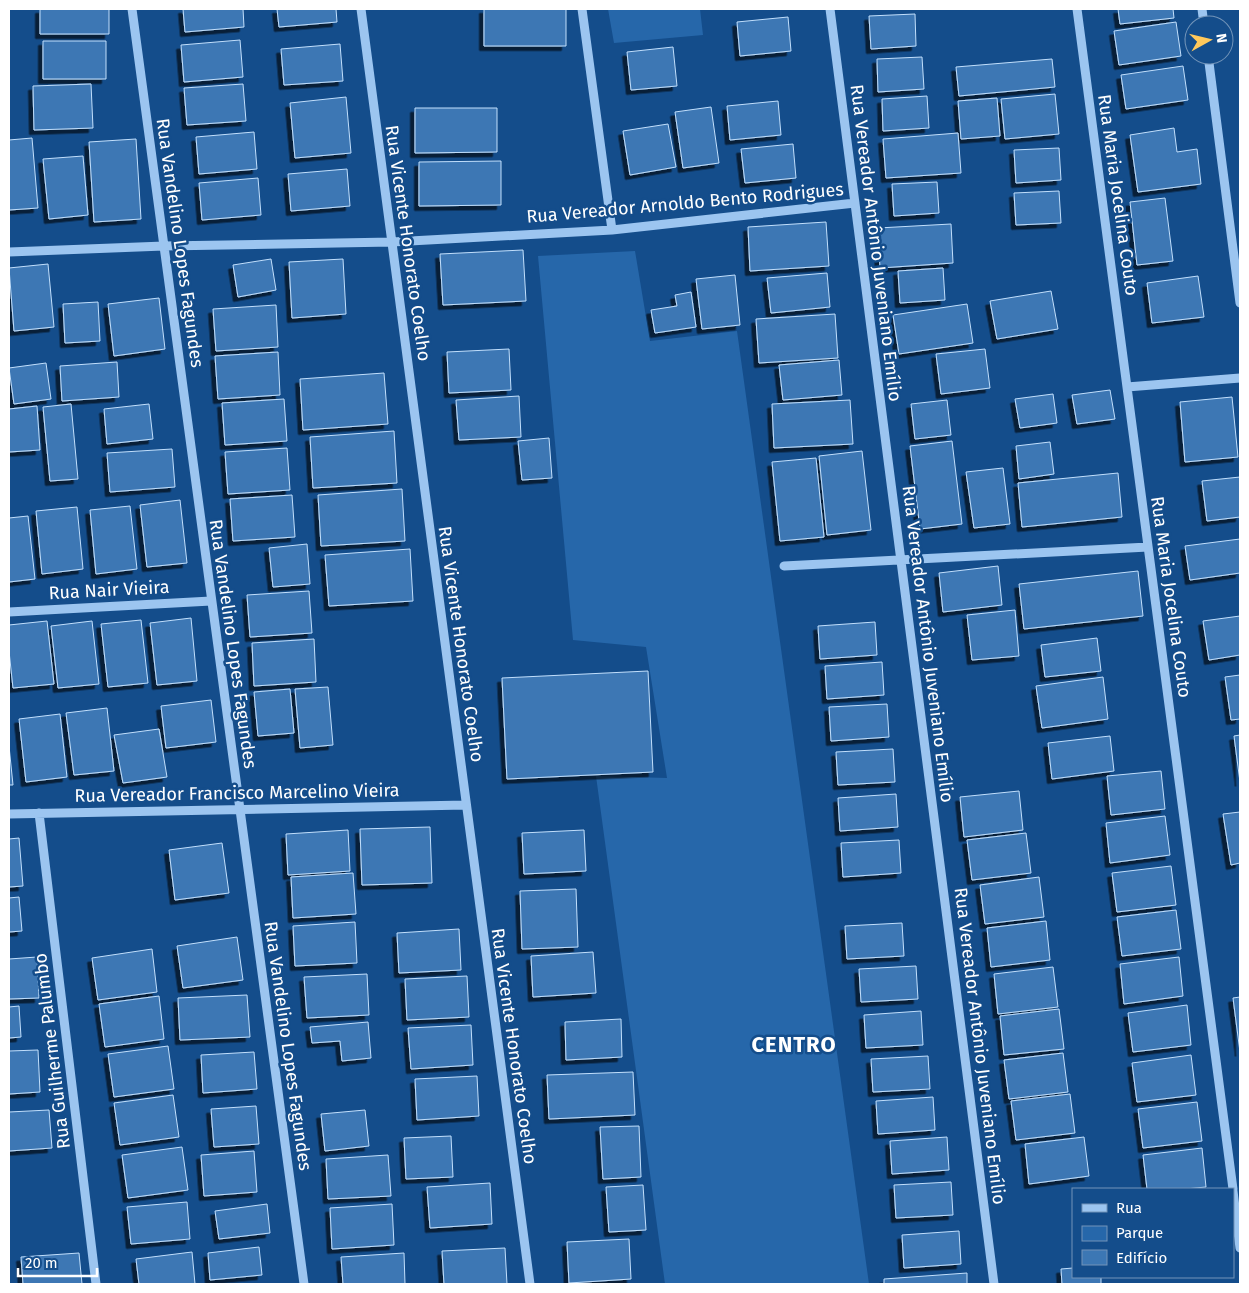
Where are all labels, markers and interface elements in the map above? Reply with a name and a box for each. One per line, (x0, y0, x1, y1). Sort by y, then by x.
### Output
north arrow (1184, 15, 1234, 65)
text: N (1212, 32, 1230, 44)
street label: Rua Vereador Antônio Juveniano Emílio (846, 83, 906, 403)
street label: Rua Maria Jocelina Couto (1093, 93, 1143, 297)
street label: Rua Vandelino Lopes Fagundes (152, 117, 208, 369)
street label: Rua Vicente Honorato Coelho (381, 124, 435, 362)
street label: Rua Vereador Arnoldo Bento Rodrigues (526, 178, 844, 228)
street label: Rua Vereador Antônio Juveniano Emílio (898, 484, 958, 804)
street label: Rua Maria Jocelina Couto (1146, 495, 1196, 699)
street label: Rua Vandelino Lopes Fagundes (205, 518, 261, 770)
street label: Rua Vicente Honorato Coelho (434, 525, 488, 763)
street label: Rua Nair Vieira (48, 576, 170, 604)
street label: Rua Vereador Francisco Marcelino Vieira (74, 779, 400, 807)
street label: Rua Vereador Antônio Juveniano Emílio (950, 886, 1010, 1206)
street label: Rua Vandelino Lopes Fagundes (260, 920, 316, 1172)
street label: Rua Vicente Honorato Coelho (487, 927, 541, 1165)
street label: Rua Guilherme Palumbo (29, 952, 75, 1150)
district label: CENTRO (751, 1031, 837, 1058)
legend (1072, 1188, 1234, 1278)
text: Rua (1116, 1199, 1142, 1217)
text: Parque (1116, 1224, 1163, 1242)
scale bar (18, 1246, 96, 1278)
text: Edifício (1116, 1249, 1167, 1267)
text: 20 m (25, 1254, 58, 1272)

